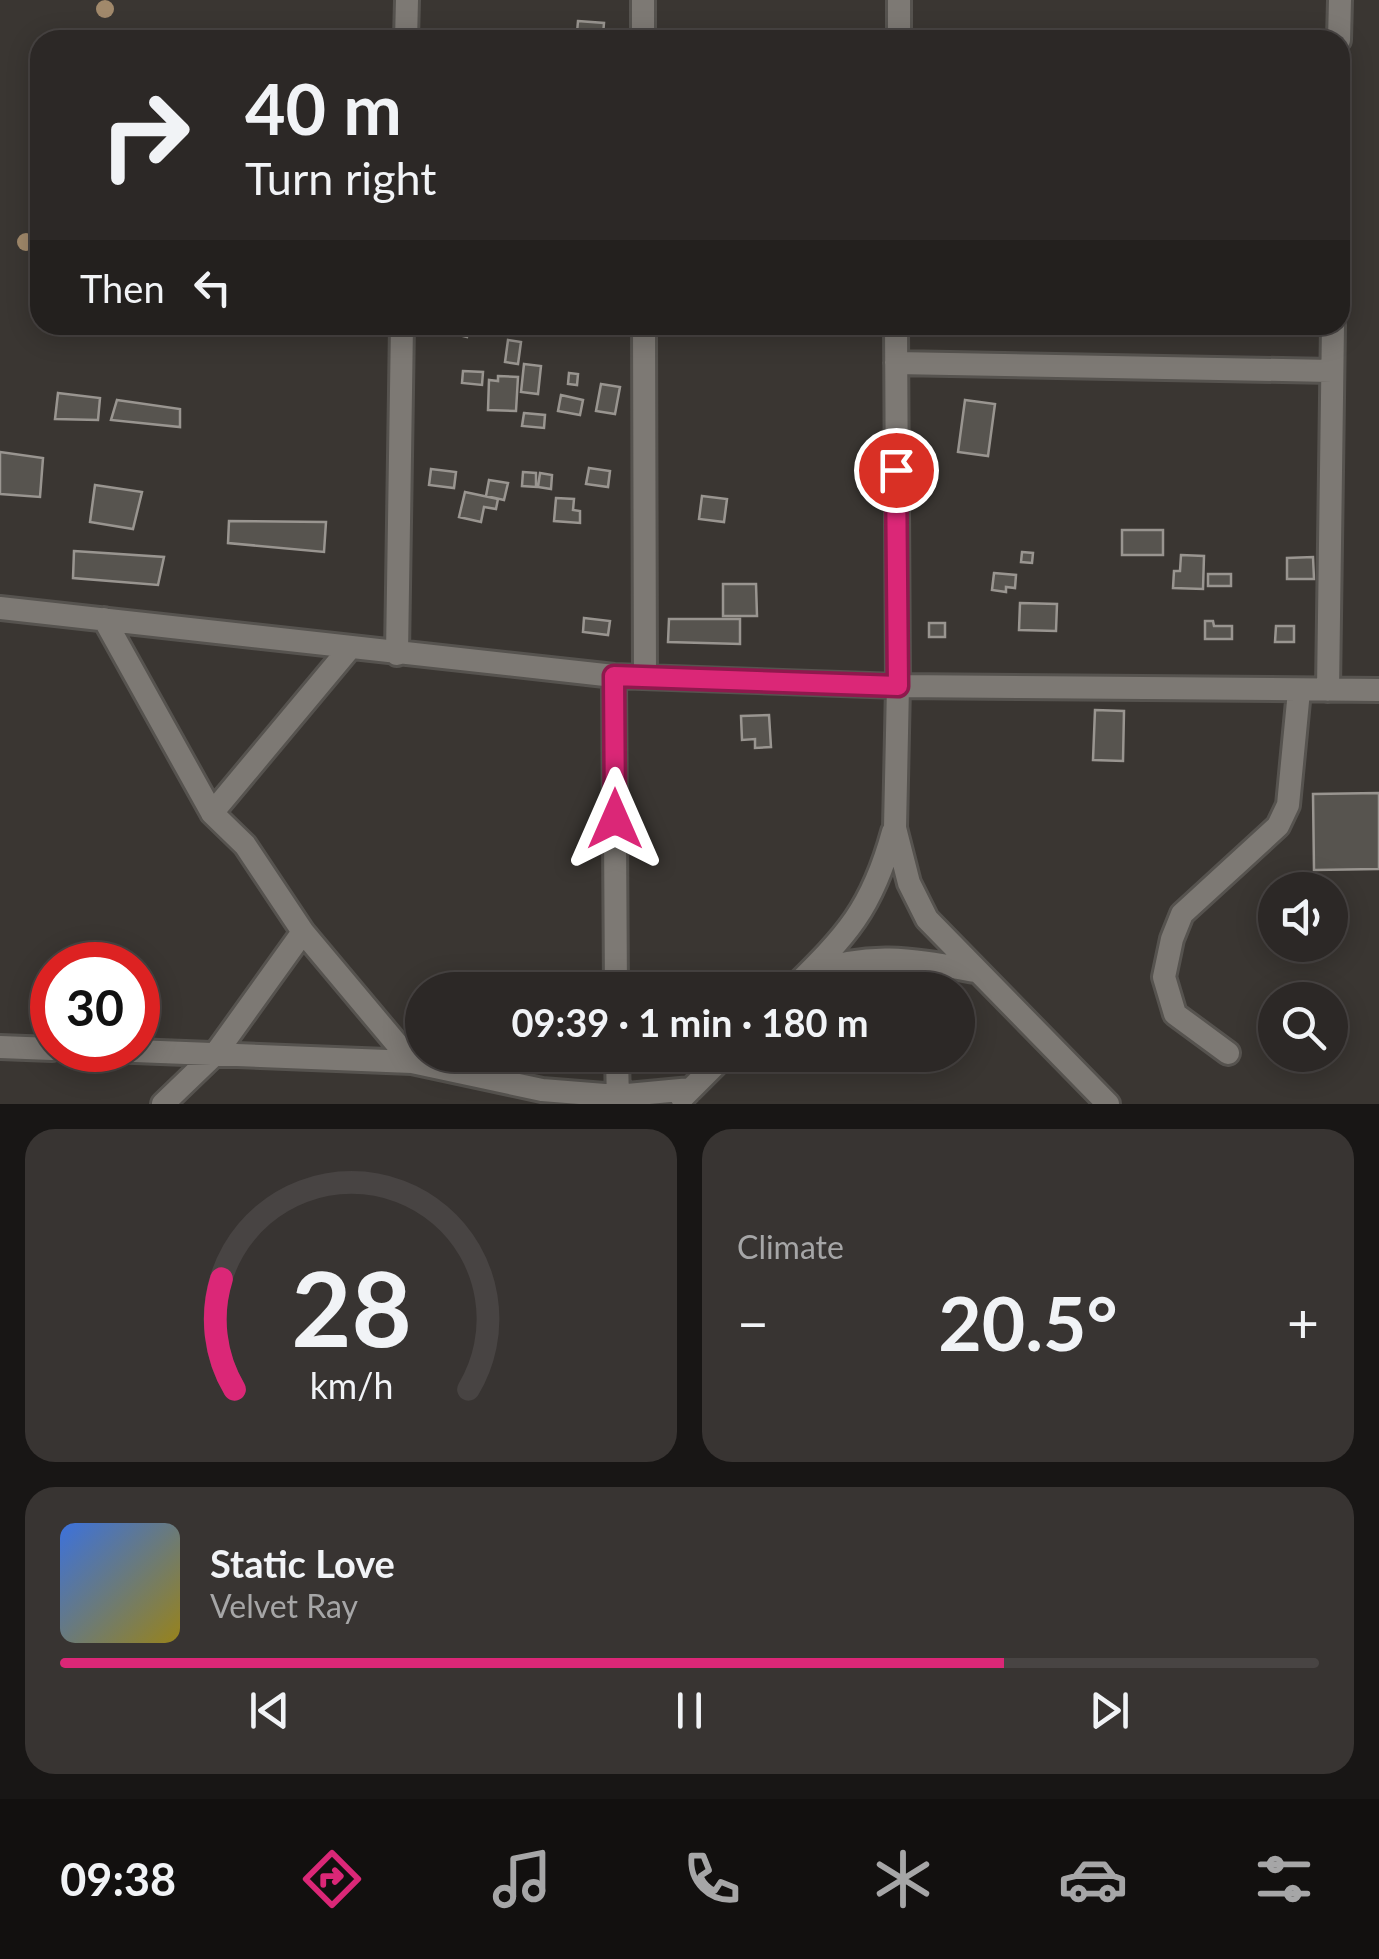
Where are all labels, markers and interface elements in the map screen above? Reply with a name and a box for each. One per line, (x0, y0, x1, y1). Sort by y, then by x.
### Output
text: 40 m (245, 66, 402, 150)
icon: right (80, 70, 210, 200)
text: Turn right (245, 151, 436, 205)
icon: left (185, 260, 240, 315)
text: Then (80, 265, 165, 311)
pin (854, 428, 939, 513)
icon: arrive (869, 443, 924, 498)
position arrow (563, 767, 667, 871)
map controls (1258, 872, 1348, 1072)
button: sound (1258, 872, 1348, 962)
speed limit sign: 30 (30, 942, 160, 1072)
button: search (1258, 982, 1348, 1072)
text: 09:39 · 1 min · 180 m (511, 999, 869, 1045)
text: Climate (737, 1227, 844, 1266)
text: 28 (291, 1244, 411, 1369)
text: 20.5° (938, 1277, 1118, 1367)
text: − (737, 1289, 769, 1355)
text: + (1287, 1289, 1319, 1355)
text: km/h (309, 1364, 393, 1407)
text: Static Love (210, 1540, 395, 1586)
text: Velvet Ray (210, 1586, 358, 1625)
icon: previous (242, 1683, 297, 1738)
icon: pause (662, 1683, 717, 1738)
icon: next (1082, 1683, 1137, 1738)
icon: directions (297, 1844, 367, 1914)
icon: music (487, 1844, 557, 1914)
icon: phone (677, 1844, 747, 1914)
icon: climate (868, 1844, 938, 1914)
icon: car (1058, 1844, 1128, 1914)
icon: filters (1249, 1844, 1319, 1914)
text: 09:38 (60, 1852, 176, 1906)

